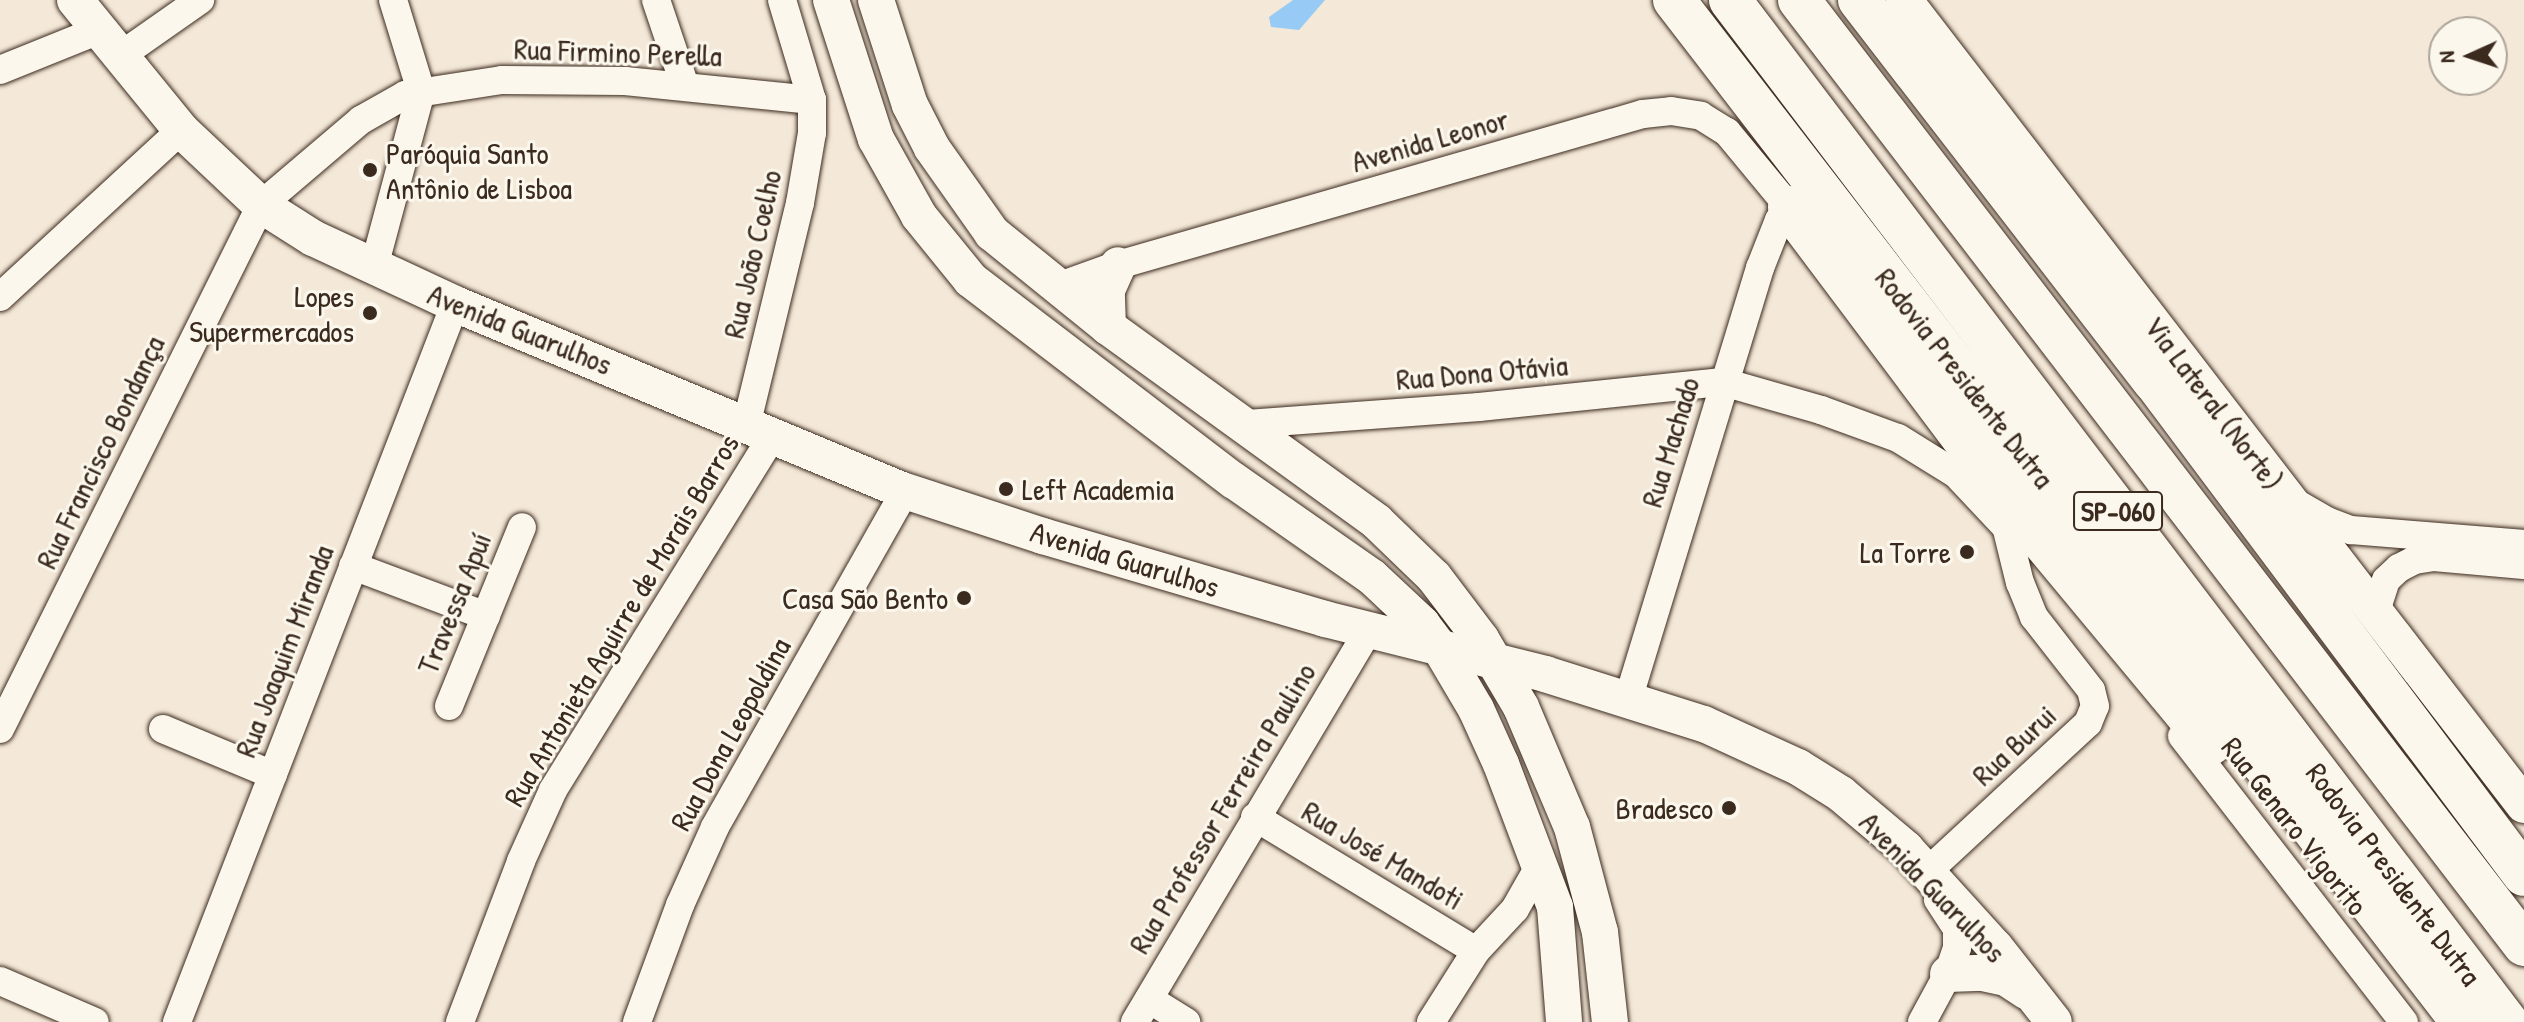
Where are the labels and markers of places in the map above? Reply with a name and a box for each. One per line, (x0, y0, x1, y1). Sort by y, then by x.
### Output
place label: Paróquia Santo Antônio de Lisboa (386, 135, 572, 206)
marker: Paróquia Santo Antônio de Lisboa (361, 161, 379, 179)
place label: Lopes Supermercados (189, 278, 354, 348)
marker: Lopes Supermercados (361, 304, 379, 322)
place label: Left Academia (1022, 471, 1174, 507)
marker: Left Academia (997, 480, 1015, 498)
place label: La Torre (1860, 534, 1951, 570)
marker: La Torre (1958, 543, 1976, 561)
place label: Casa São Bento (782, 580, 948, 616)
marker: Casa São Bento (955, 589, 973, 607)
place label: Bradesco (1616, 790, 1713, 826)
marker: Bradesco (1720, 799, 1738, 817)

